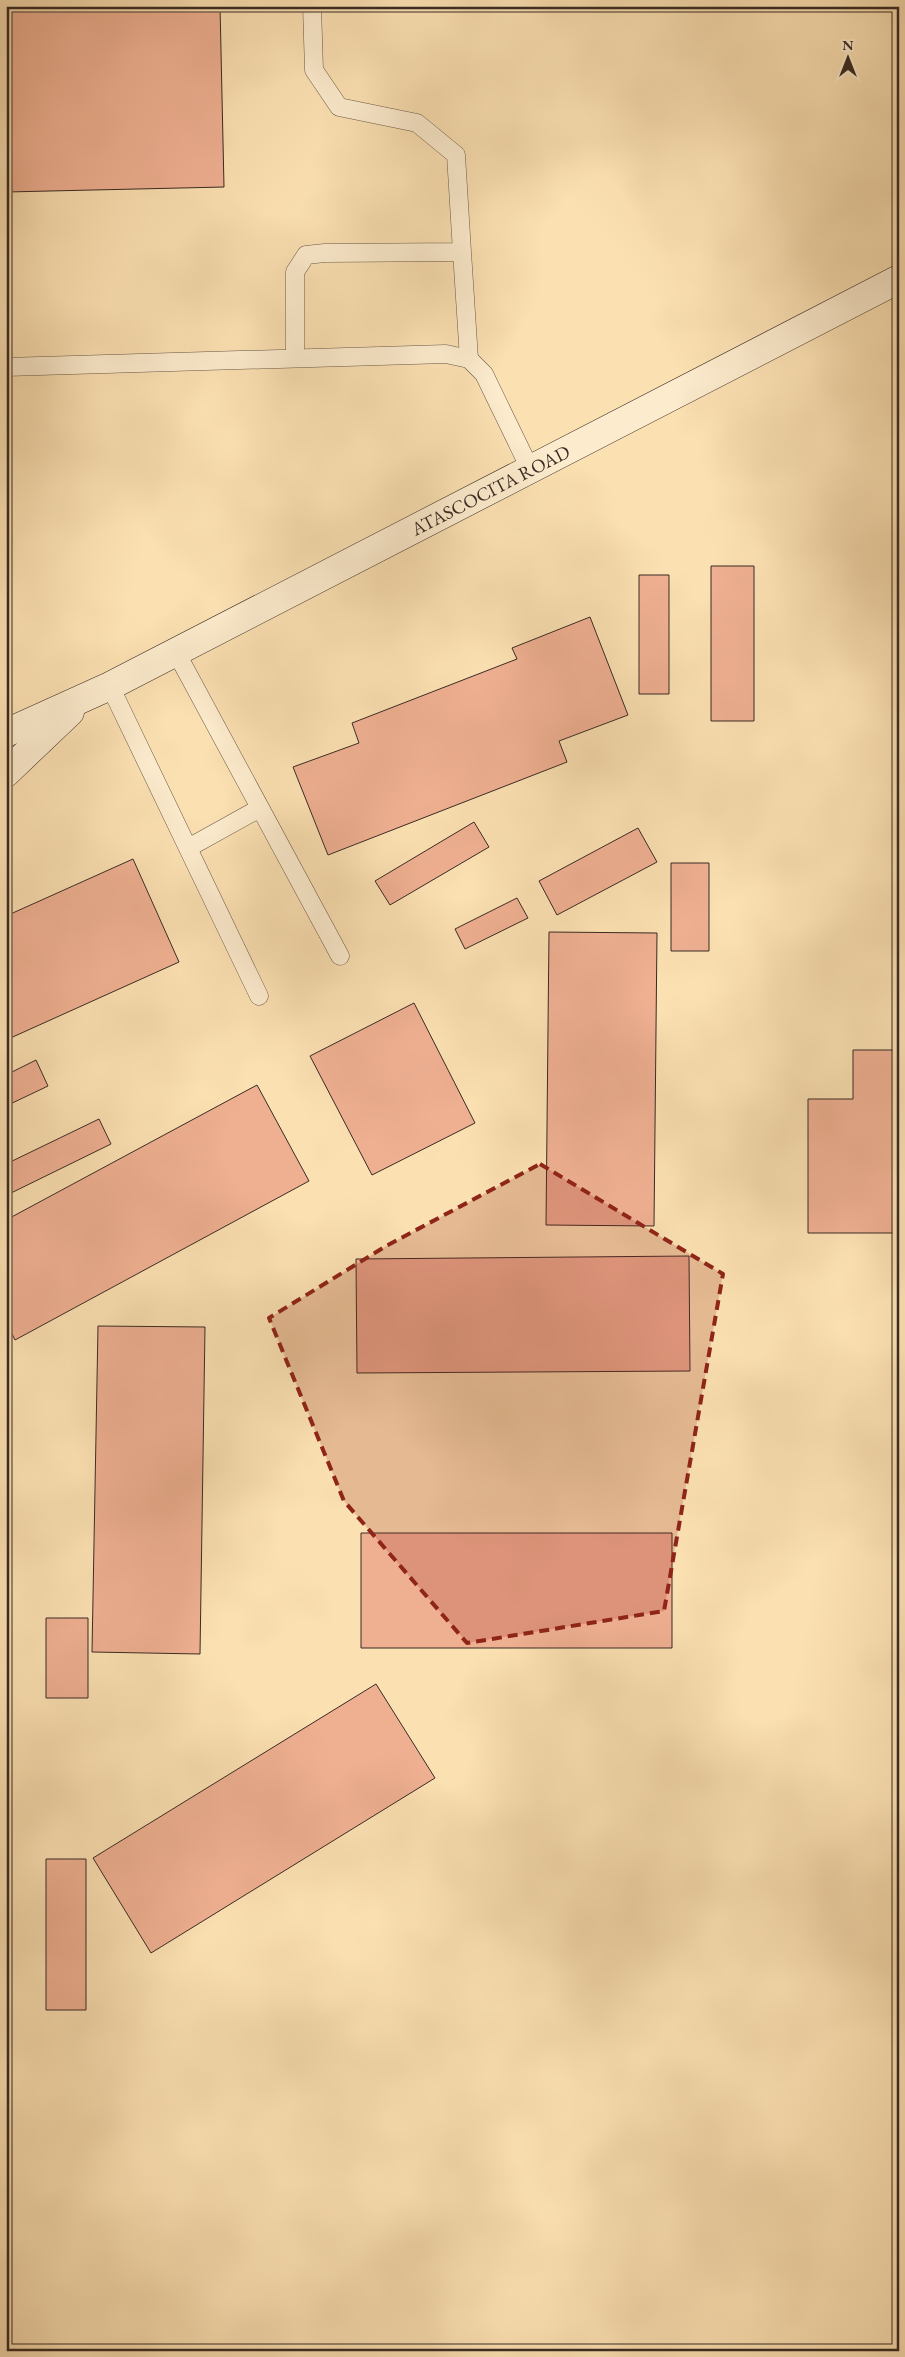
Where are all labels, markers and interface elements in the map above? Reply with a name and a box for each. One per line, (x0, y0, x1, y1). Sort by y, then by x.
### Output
north arrow (822, 32, 872, 82)
text: N (842, 36, 854, 54)
street label: ATASCOCITA ROAD (406, 439, 574, 542)

